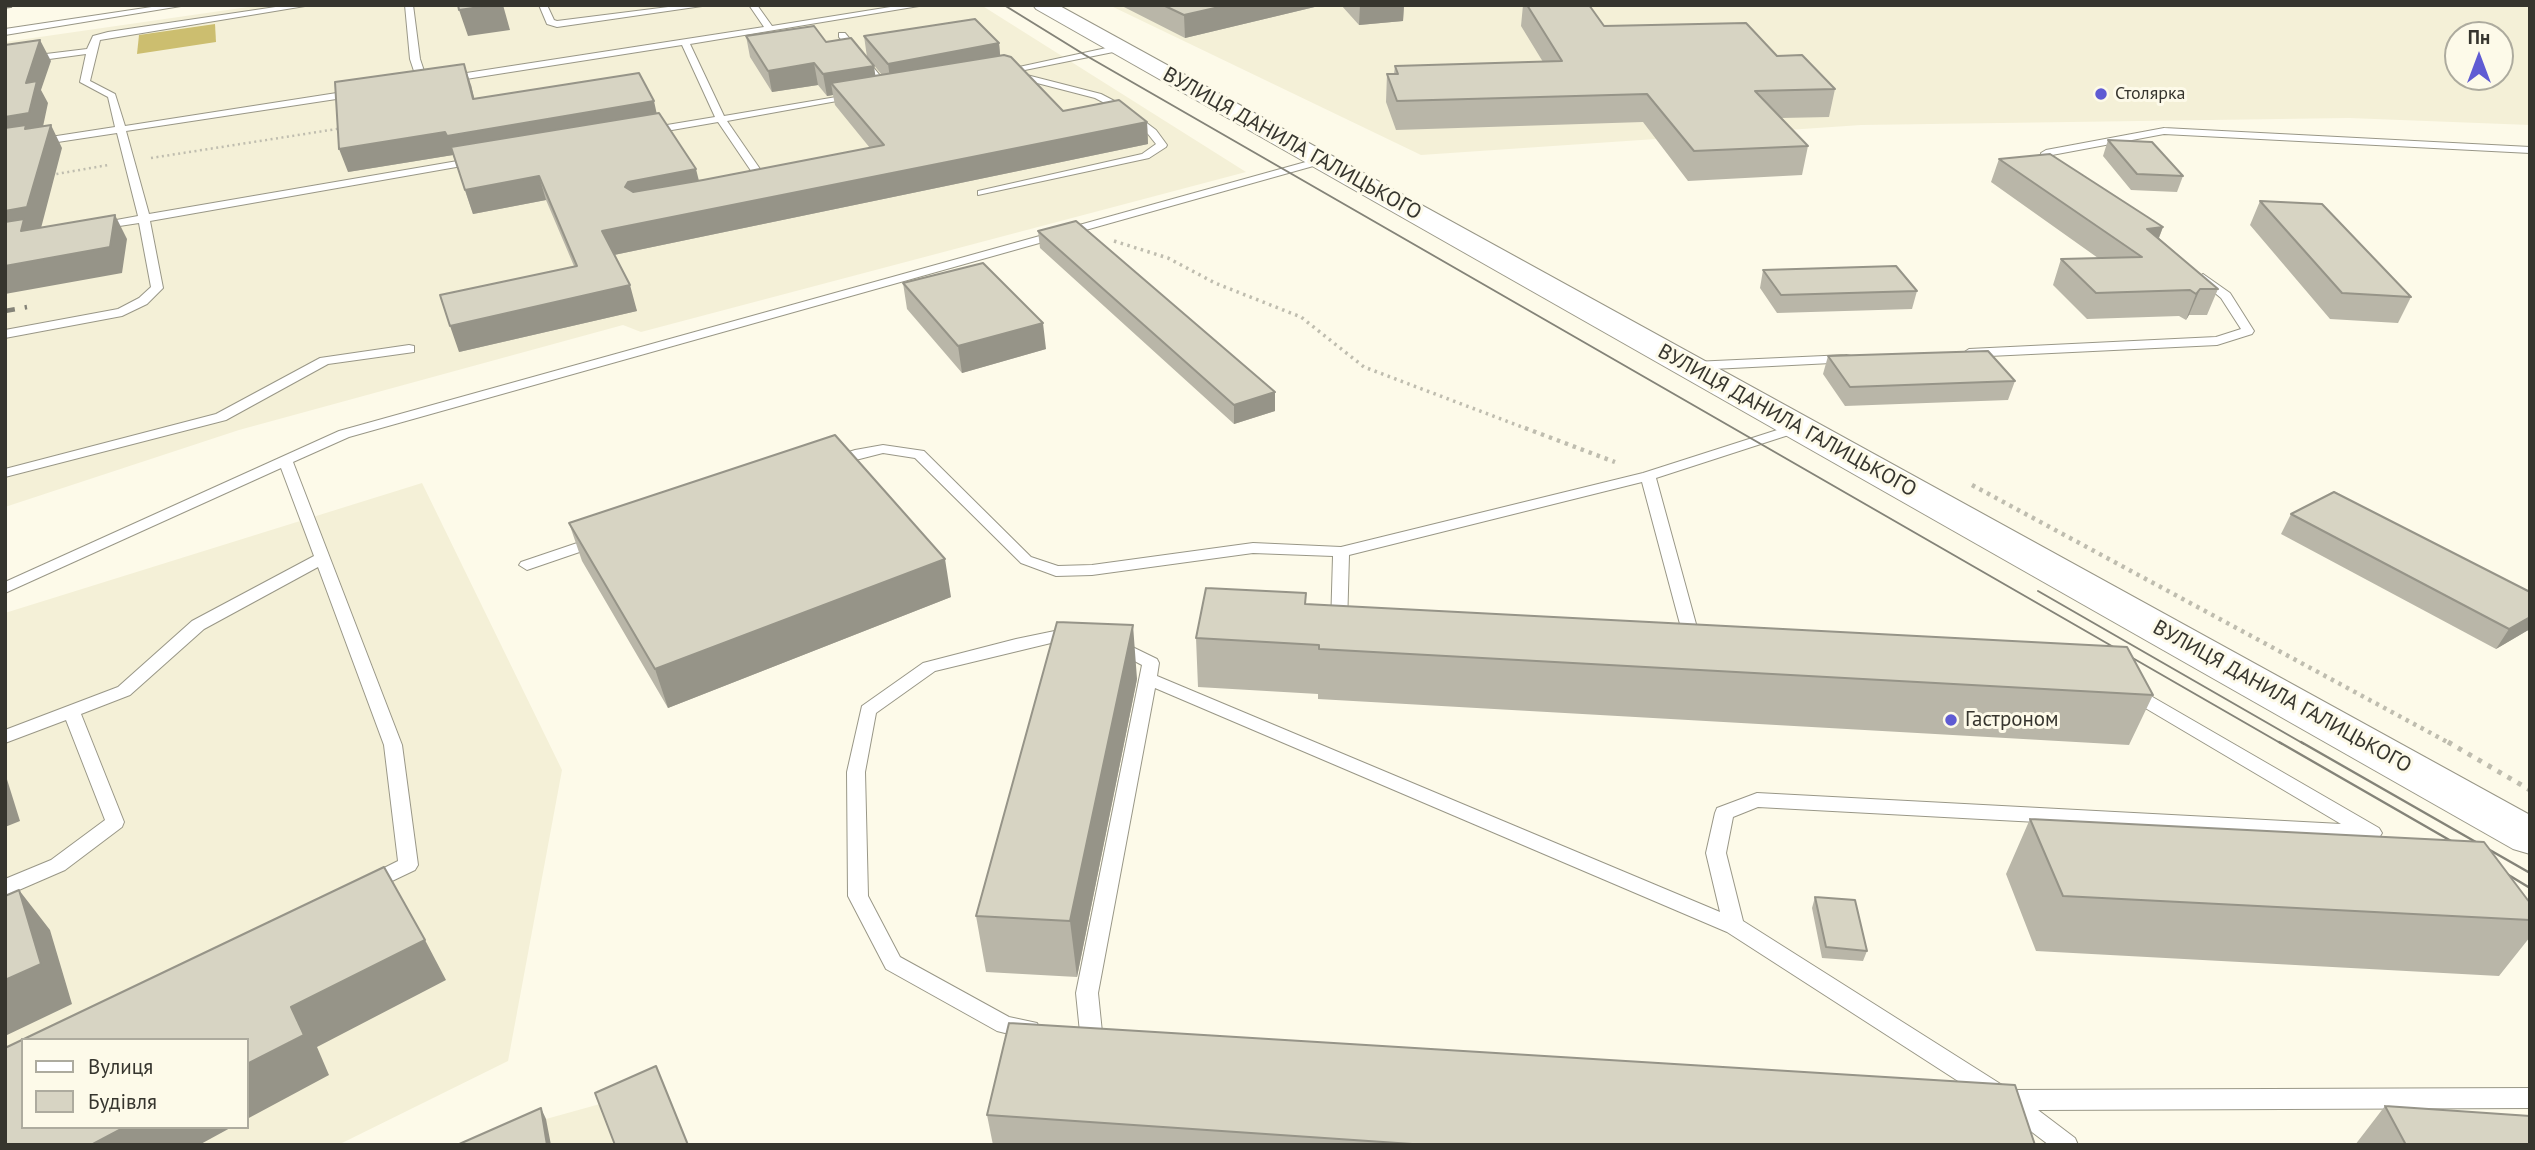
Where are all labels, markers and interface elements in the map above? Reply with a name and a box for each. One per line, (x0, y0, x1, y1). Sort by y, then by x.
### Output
north arrow (2444, 21, 2514, 91)
text: Пн (2468, 25, 2490, 49)
street label: ВУЛИЦЯ ДАНИЛА ГАЛИЦЬКОГО (1158, 62, 1426, 226)
place label: Столярка (2115, 83, 2185, 105)
marker: Столярка (2093, 86, 2109, 102)
street label: ВУЛИЦЯ ДАНИЛА ГАЛИЦЬКОГО (1653, 339, 1921, 503)
street label: ВУЛИЦЯ ДАНИЛА ГАЛИЦЬКОГО (2148, 615, 2416, 779)
place label: Гастроном (1965, 707, 2059, 733)
marker: Гастроном (1943, 712, 1959, 728)
legend (21, 1038, 248, 1129)
text: Вулиця (88, 1053, 153, 1080)
text: Будівля (88, 1088, 157, 1115)

